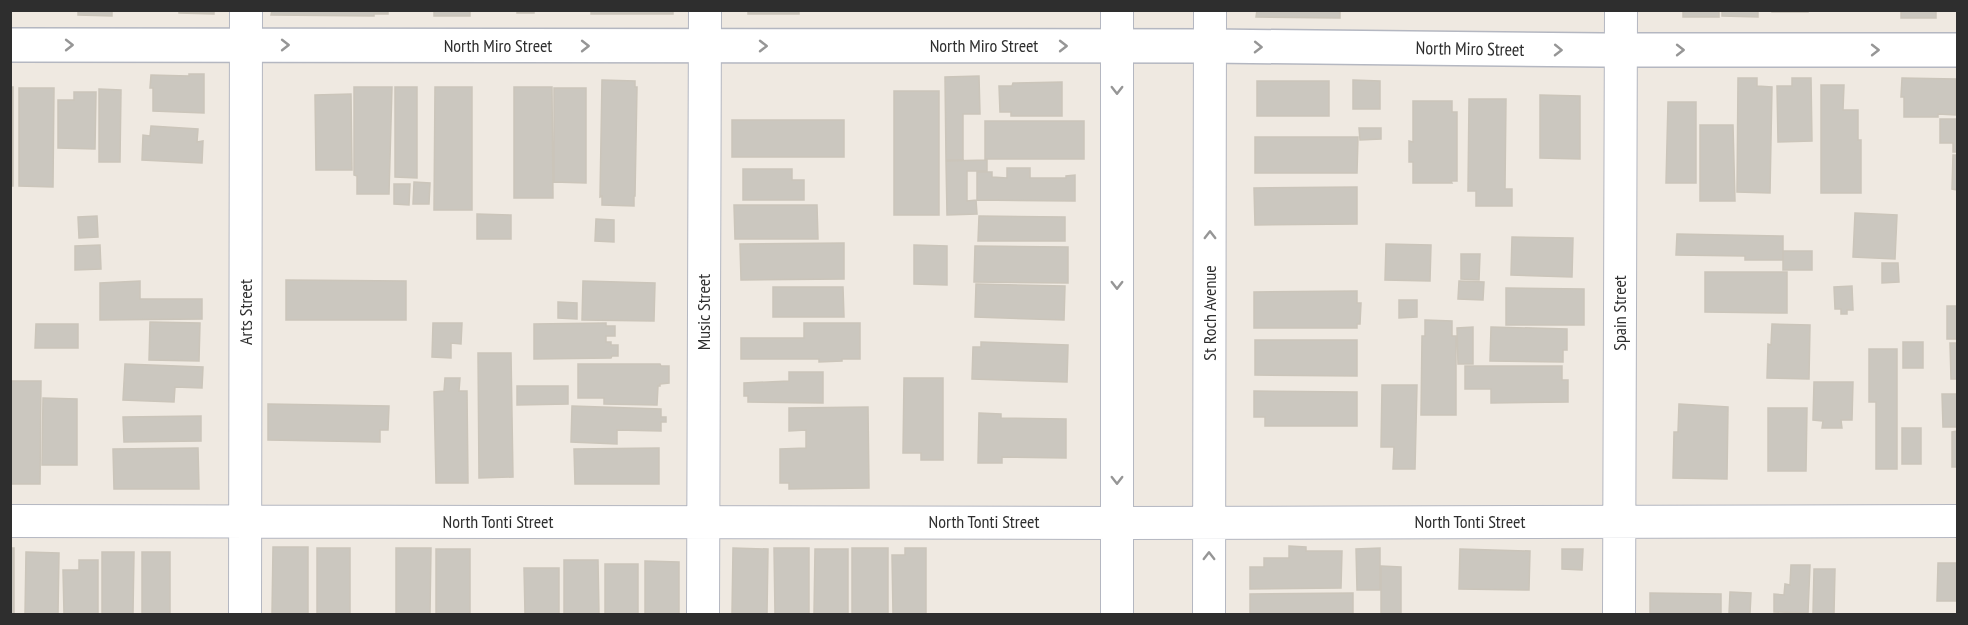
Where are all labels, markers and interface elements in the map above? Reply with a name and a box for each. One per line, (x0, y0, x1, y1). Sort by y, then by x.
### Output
street label: North Miro Street (444, 34, 552, 57)
street label: North Miro Street (930, 34, 1038, 57)
street label: North Miro Street (1415, 36, 1525, 61)
one-way arrow (64, 39, 73, 51)
one-way arrow (280, 39, 289, 51)
one-way arrow (580, 40, 589, 52)
one-way arrow (759, 40, 768, 52)
one-way arrow (1059, 40, 1068, 52)
one-way arrow (1254, 40, 1263, 53)
one-way arrow (1554, 44, 1563, 56)
one-way arrow (1675, 44, 1684, 56)
one-way arrow (1870, 44, 1879, 56)
one-way arrow (1111, 85, 1123, 94)
one-way arrow (1204, 231, 1216, 240)
street label: St Roch Avenue (1198, 265, 1221, 361)
street label: Music Street (692, 274, 715, 350)
street label: Spain Street (1608, 275, 1631, 351)
street label: Arts Street (234, 279, 257, 345)
one-way arrow (1111, 280, 1123, 289)
one-way arrow (1111, 475, 1123, 484)
street label: North Tonti Street (443, 510, 553, 533)
street label: North Tonti Street (929, 510, 1039, 533)
street label: North Tonti Street (1415, 510, 1525, 533)
one-way arrow (1203, 552, 1215, 561)

